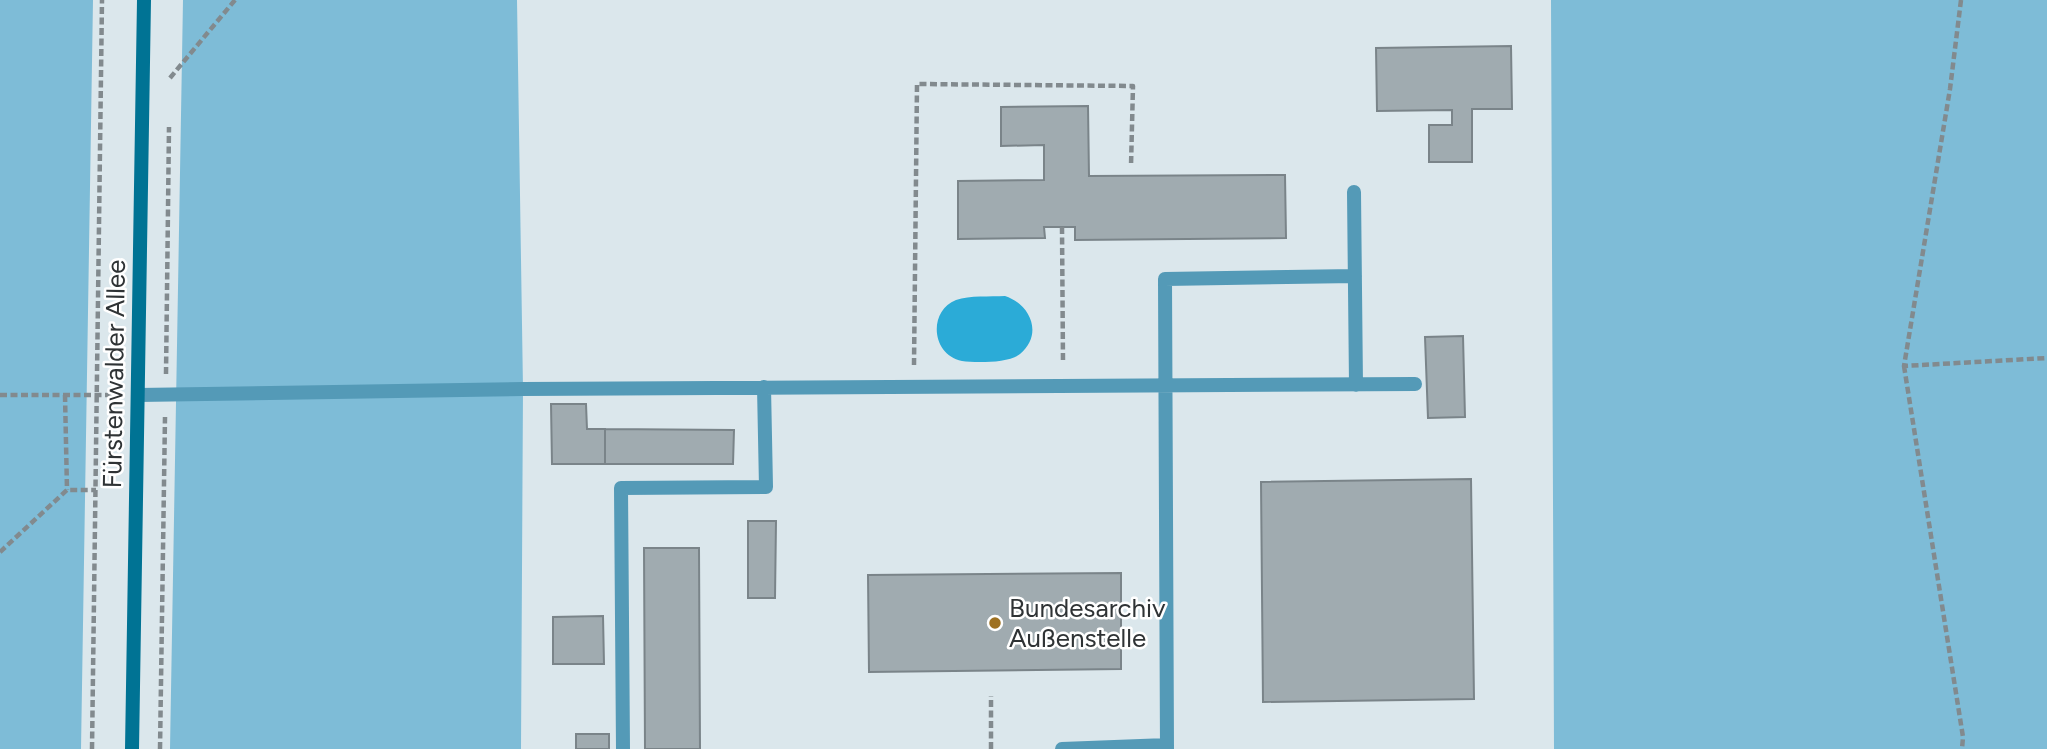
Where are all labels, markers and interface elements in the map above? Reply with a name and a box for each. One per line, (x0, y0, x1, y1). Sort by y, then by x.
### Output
street label: Fürstenwalder Allee (96, 259, 132, 489)
place label: Bundesarchiv Außenstelle (1009, 592, 1166, 654)
marker: Bundesarchiv Außenstelle (987, 615, 1003, 631)

